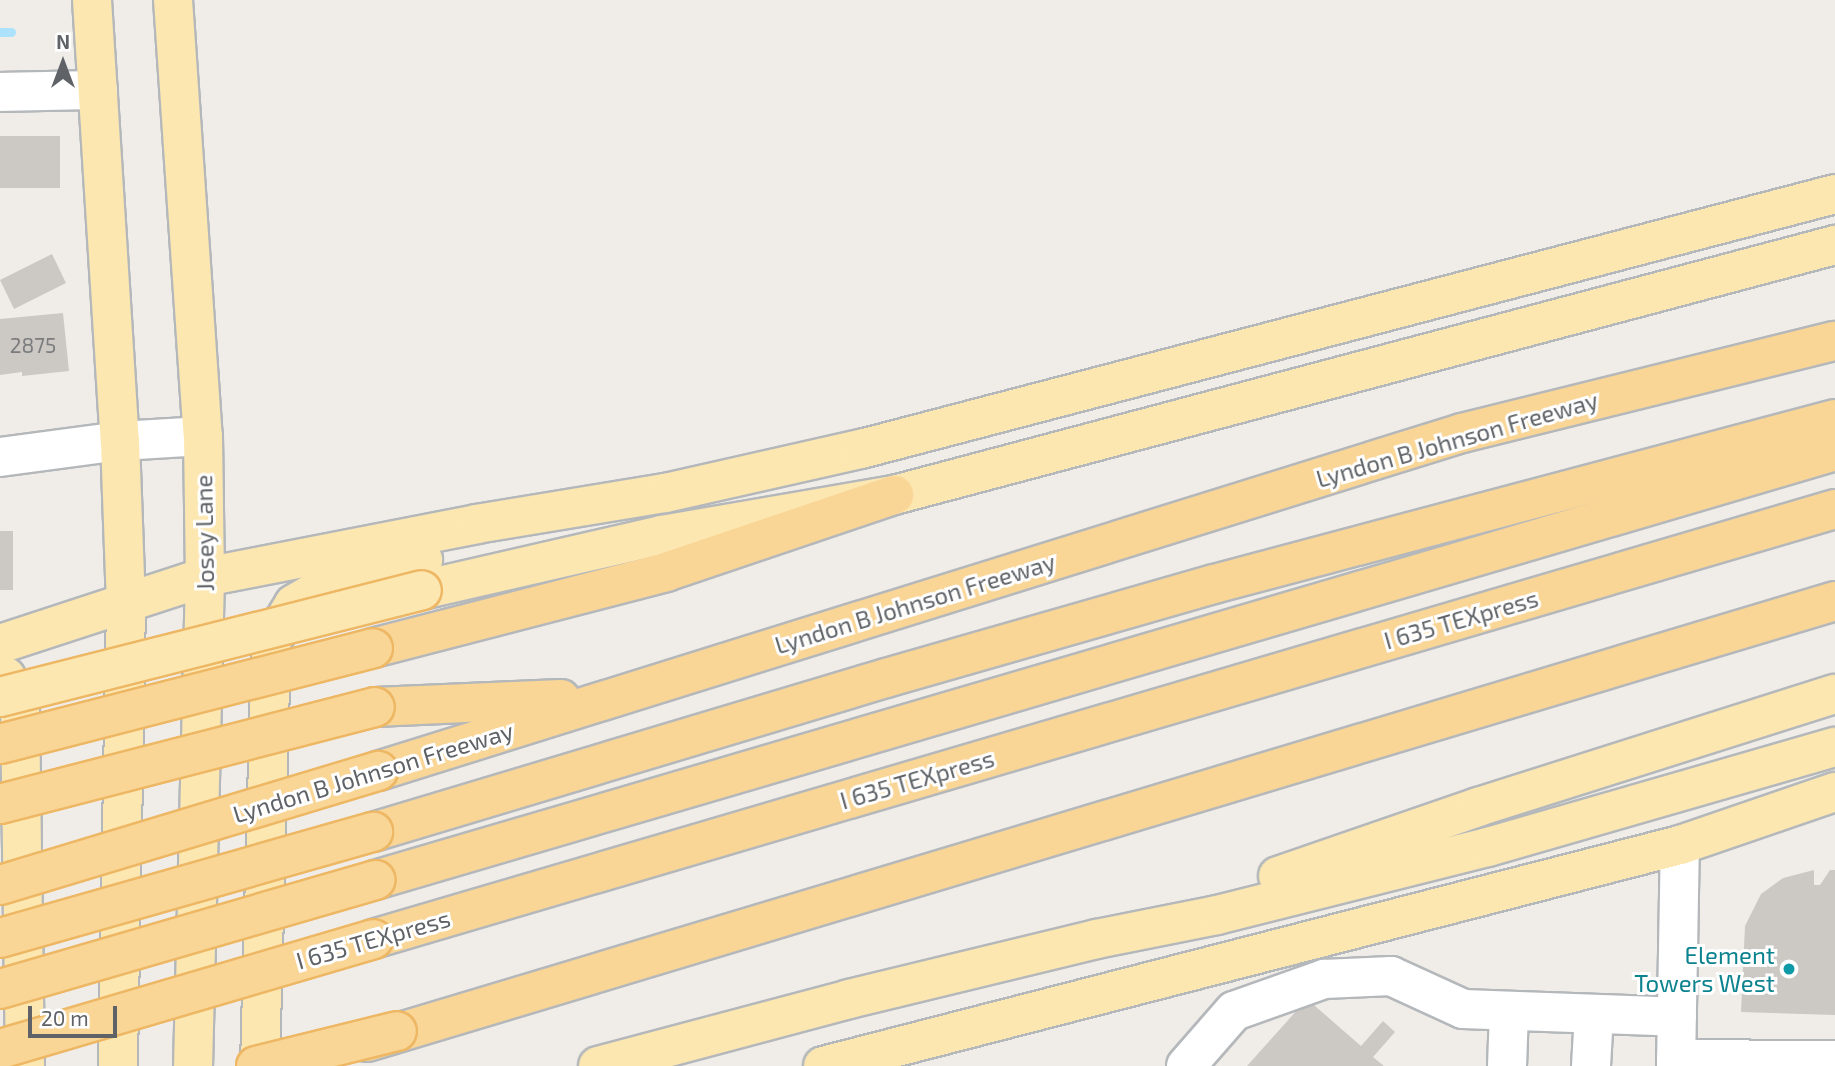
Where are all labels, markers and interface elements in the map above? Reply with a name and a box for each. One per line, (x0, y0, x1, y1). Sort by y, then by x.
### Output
north arrow (28, 28, 98, 98)
text: N (56, 30, 70, 53)
house number: 2875 (10, 332, 56, 358)
street label: Lyndon B Johnson Freeway (1313, 385, 1601, 493)
street label: Josey Lane (189, 474, 219, 592)
street label: Lyndon B Johnson Freeway (771, 547, 1059, 659)
street label: I 635 TEXpress (1380, 583, 1542, 655)
street label: Lyndon B Johnson Freeway (229, 716, 517, 828)
street label: I 635 TEXpress (836, 743, 998, 815)
street label: I 635 TEXpress (292, 903, 454, 975)
place label: Element Towers West (1634, 941, 1775, 997)
marker: Element Towers West (1781, 961, 1797, 977)
scale bar (32, 992, 121, 1036)
text: 20 m (41, 1005, 89, 1030)

